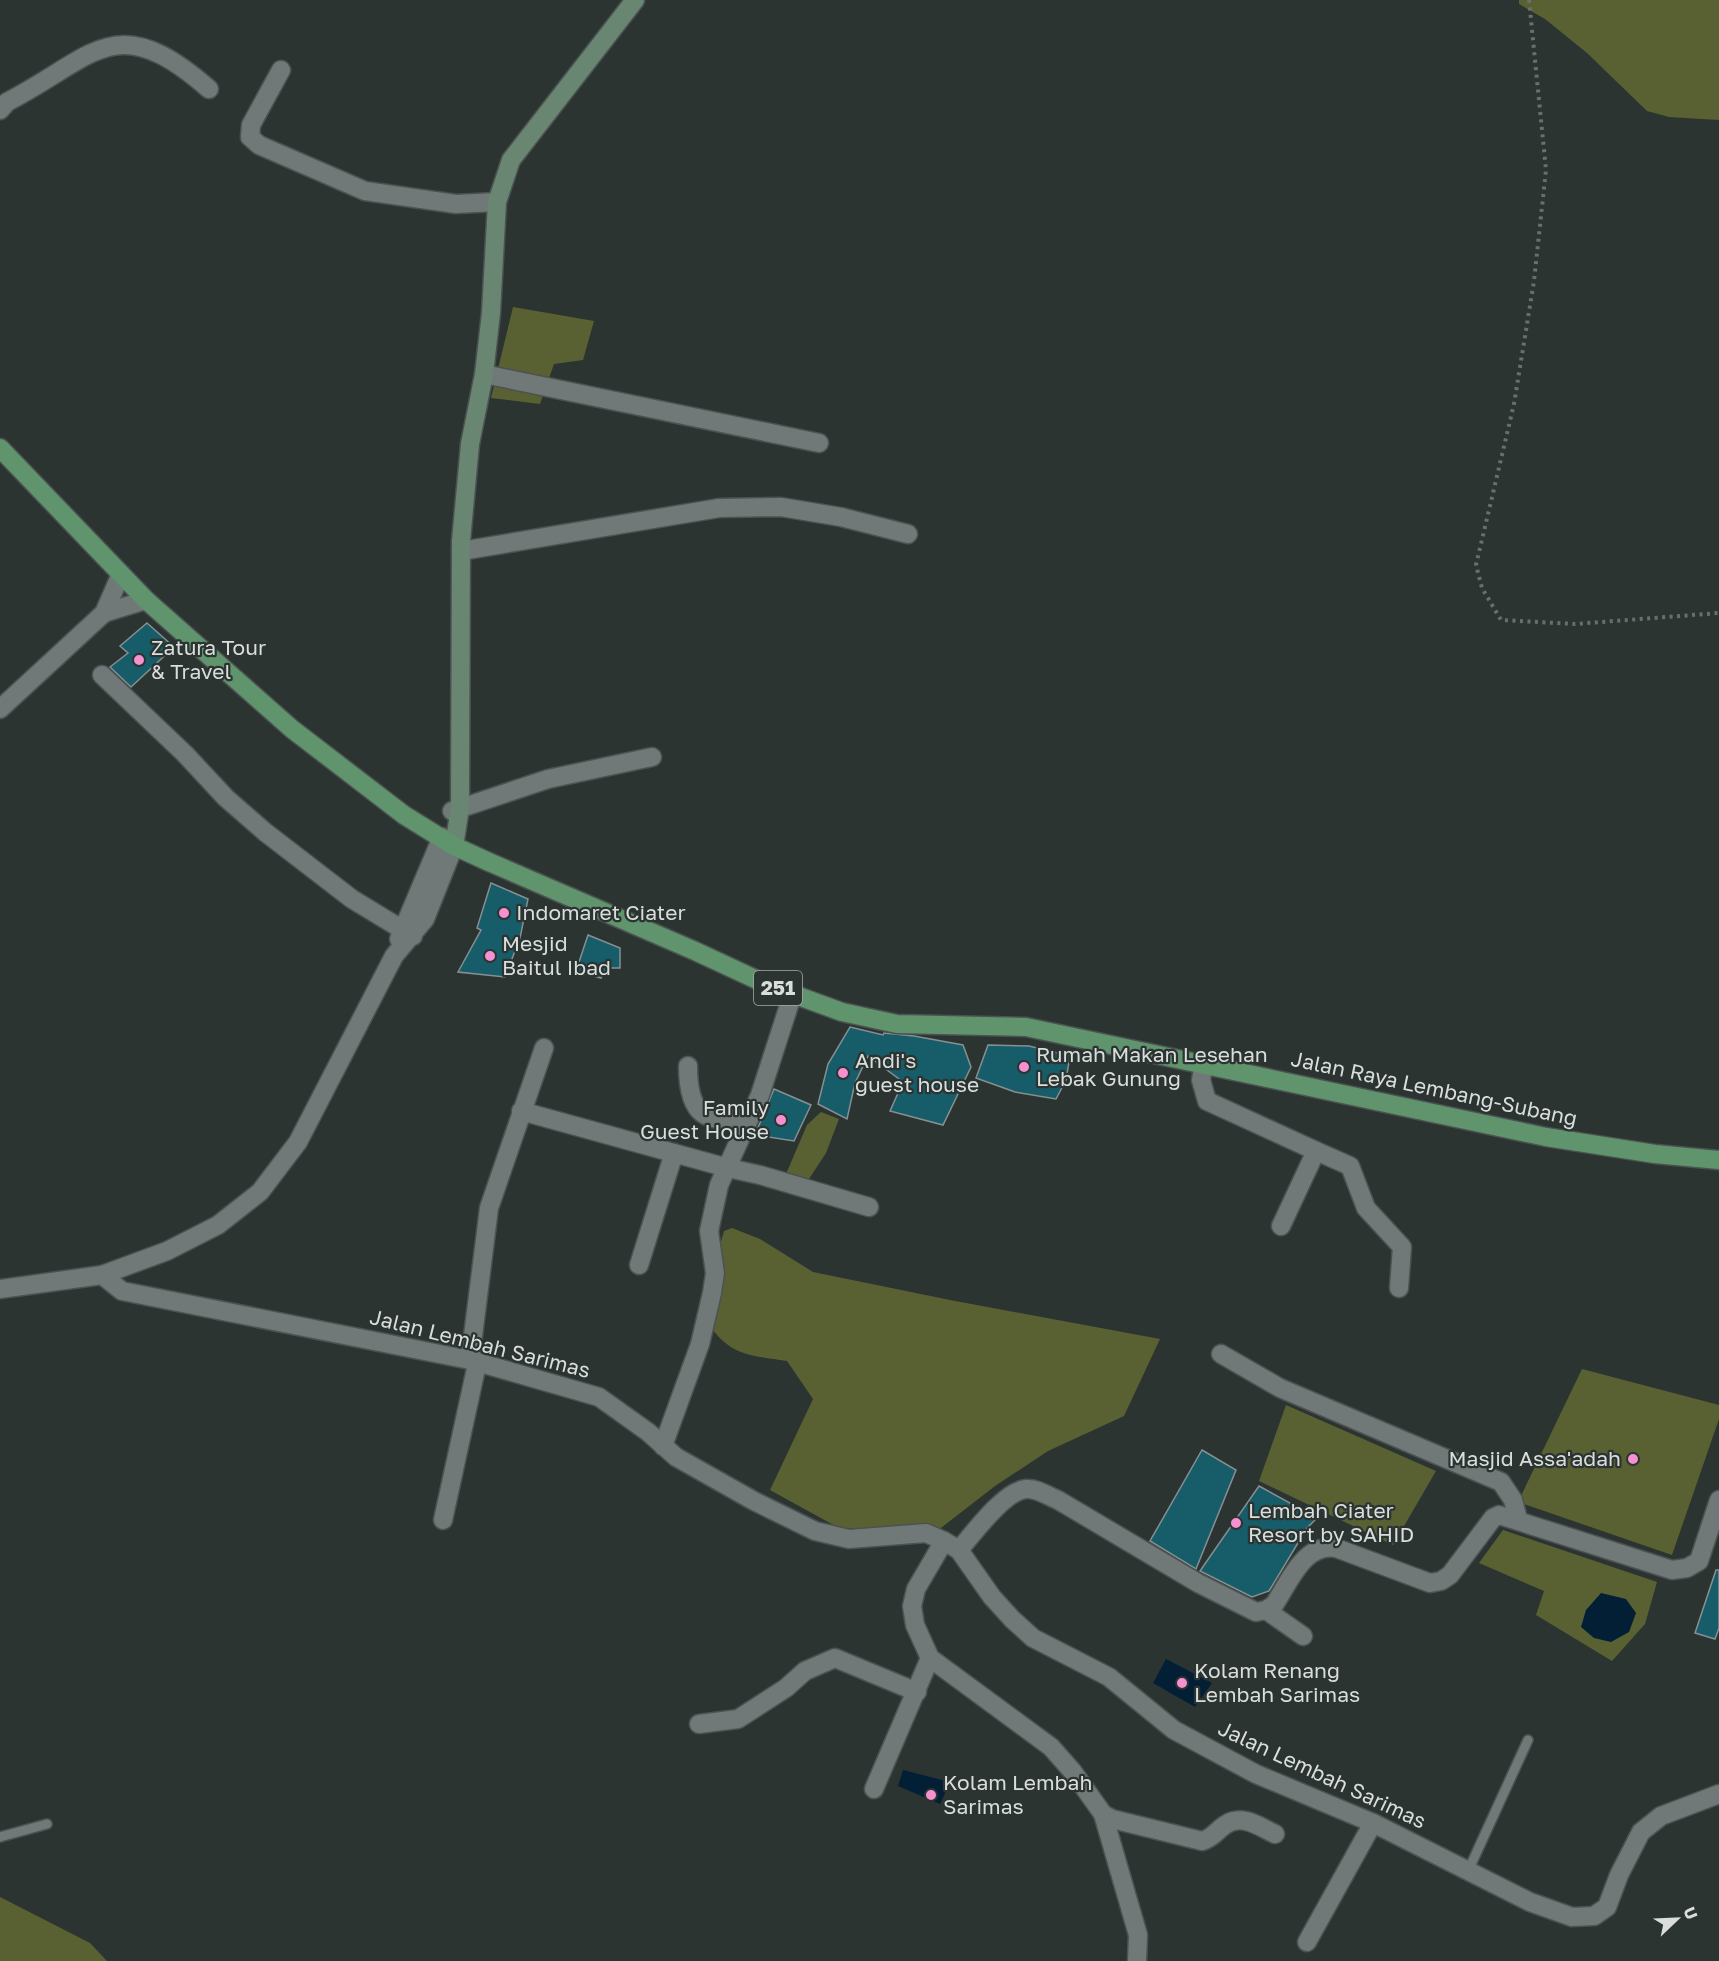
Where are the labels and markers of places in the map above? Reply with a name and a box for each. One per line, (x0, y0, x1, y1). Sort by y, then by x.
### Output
place label: Zatura Tour & Travel (151, 634, 266, 684)
marker: Zatura Tour & Travel (132, 653, 146, 667)
place label: Indomaret Ciater (516, 899, 686, 925)
marker: Indomaret Ciater (497, 906, 511, 920)
place label: Mesjid Baitul Ibad (502, 930, 611, 980)
marker: Mesjid Baitul Ibad (483, 949, 497, 963)
place label: Rumah Makan Lesehan Lebak Gunung (1036, 1041, 1268, 1091)
place label: Andi's guest house (855, 1047, 979, 1097)
marker: Rumah Makan Lesehan Lebak Gunung (1017, 1060, 1031, 1074)
marker: Andi's guest house (836, 1066, 850, 1080)
place label: Family Guest House (640, 1094, 769, 1144)
marker: Family Guest House (774, 1113, 788, 1127)
place label: Masjid Assa'adah (1448, 1445, 1621, 1471)
marker: Masjid Assa'adah (1626, 1452, 1640, 1466)
place label: Lembah Ciater Resort by SAHID (1248, 1497, 1414, 1547)
marker: Lembah Ciater Resort by SAHID (1229, 1516, 1243, 1530)
place label: Kolam Renang Lembah Sarimas (1194, 1657, 1360, 1707)
marker: Kolam Renang Lembah Sarimas (1175, 1676, 1189, 1690)
place label: Kolam Lembah Sarimas (943, 1769, 1092, 1819)
marker: Kolam Lembah Sarimas (924, 1788, 938, 1802)

